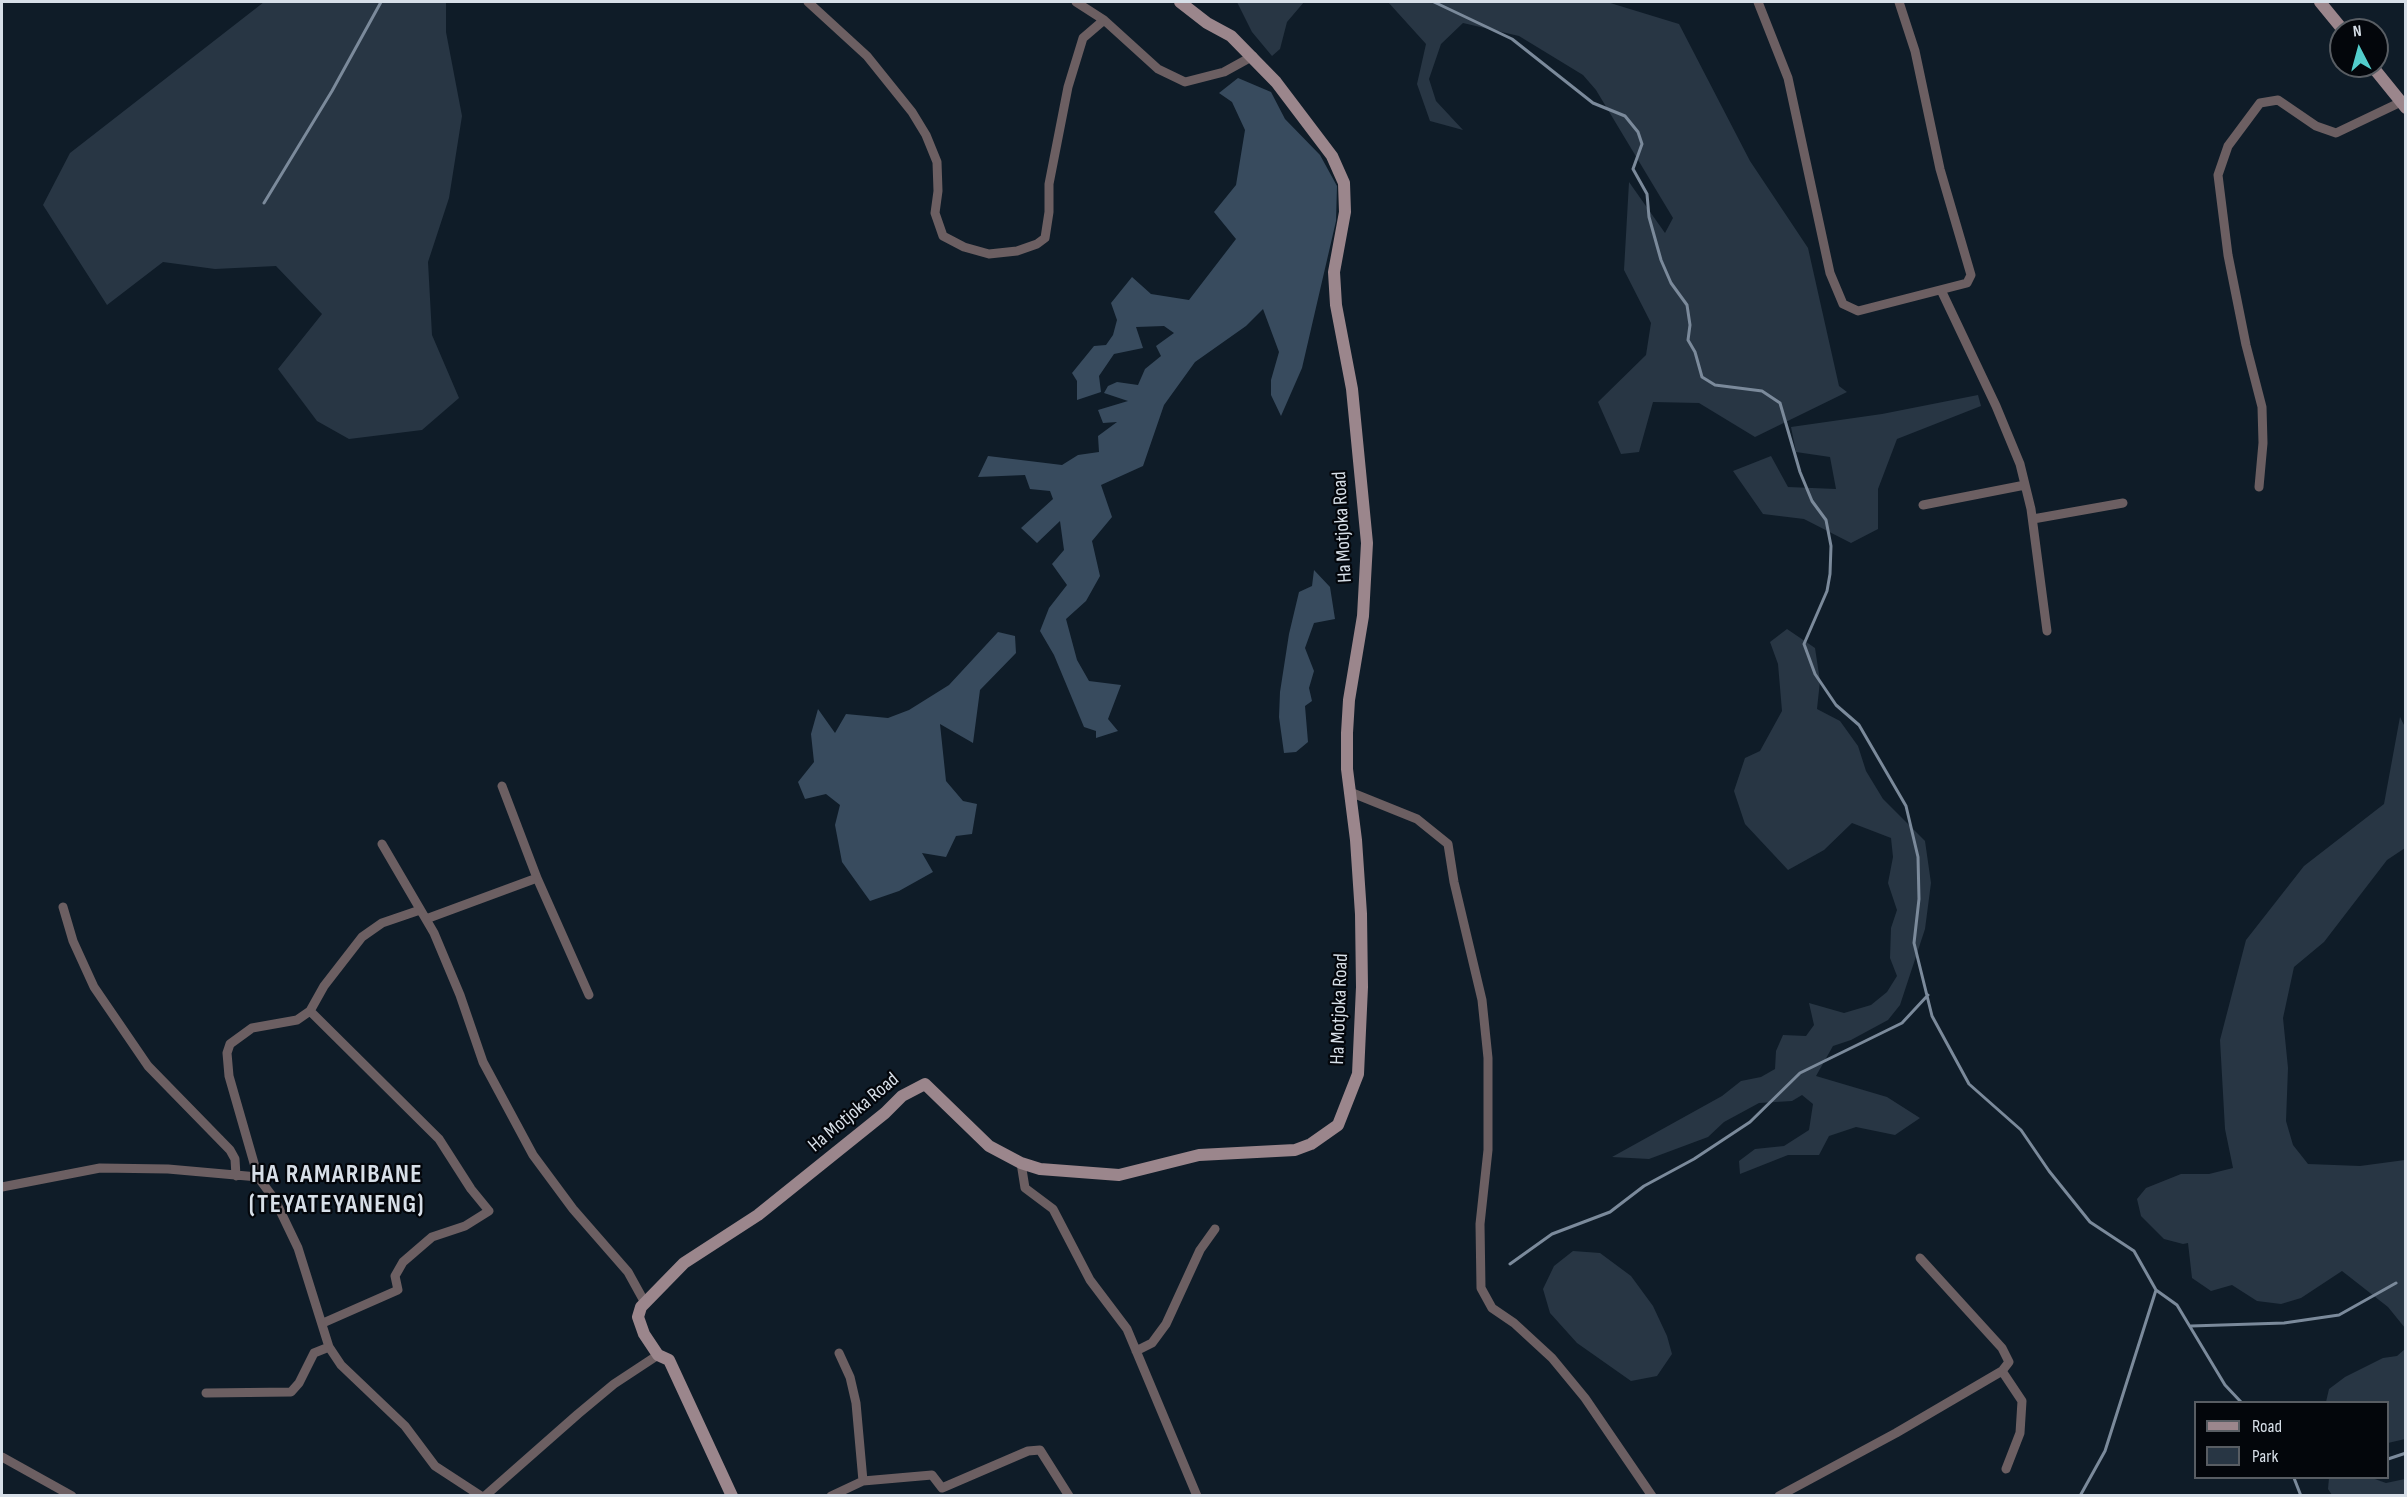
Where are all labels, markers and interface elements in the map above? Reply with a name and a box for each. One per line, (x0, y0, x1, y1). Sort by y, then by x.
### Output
north arrow (2329, 18, 2389, 78)
text: N (2352, 22, 2363, 41)
street label: Ha Motjoka Road (1328, 471, 1358, 583)
street label: Ha Motjoka Road (1326, 953, 1354, 1065)
street label: Ha Motjoka Road (804, 1068, 904, 1158)
district label: HA RAMARIBANE (TEYATEYANENG) (249, 1159, 425, 1220)
legend (2194, 1401, 2389, 1479)
text: Road (2252, 1416, 2282, 1437)
text: Park (2252, 1446, 2278, 1467)

